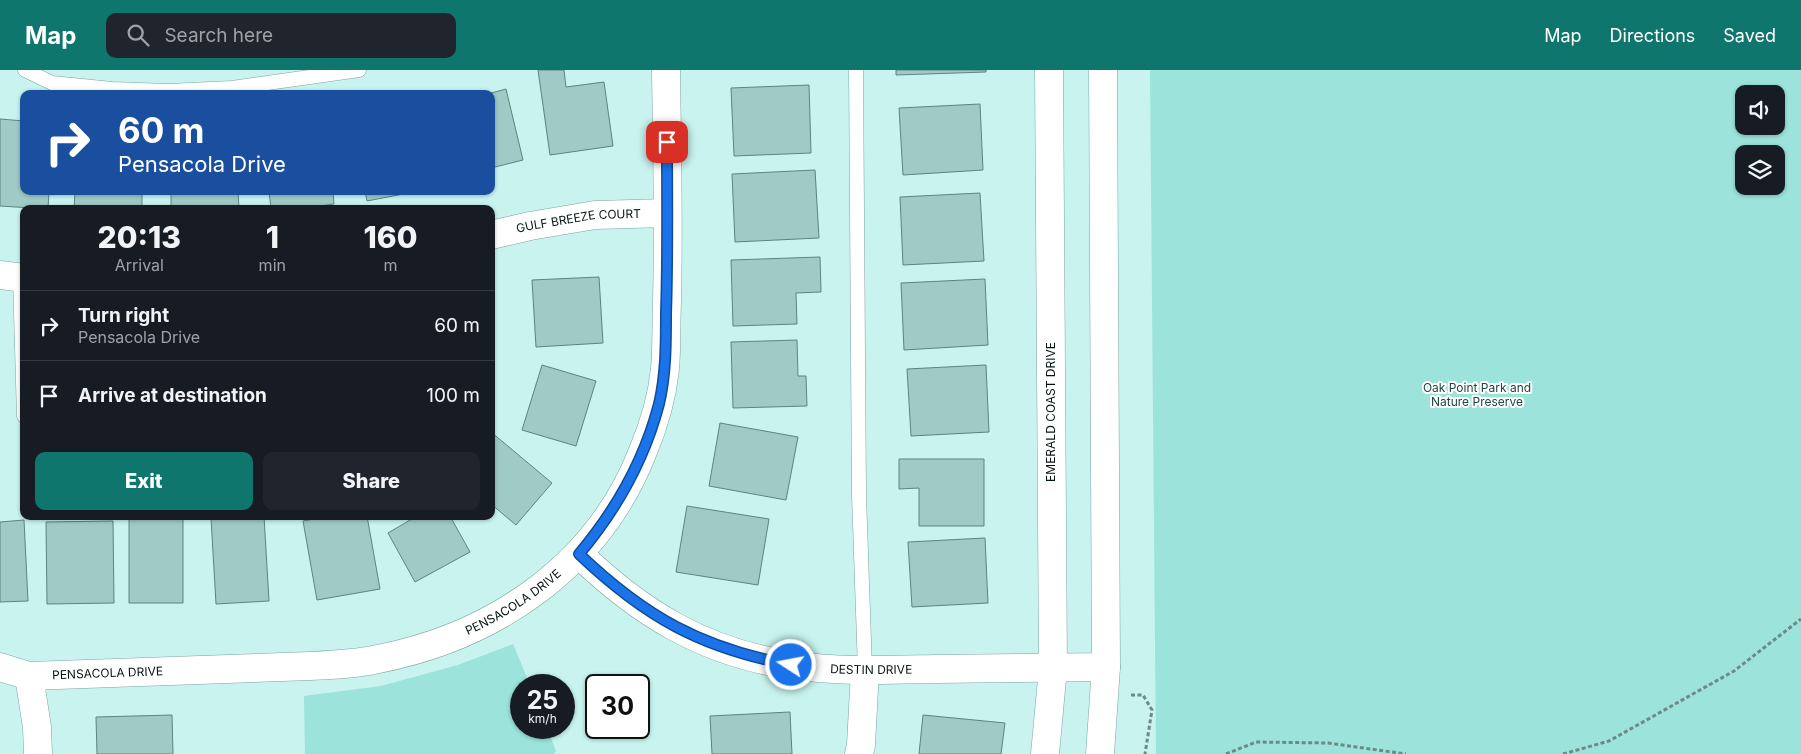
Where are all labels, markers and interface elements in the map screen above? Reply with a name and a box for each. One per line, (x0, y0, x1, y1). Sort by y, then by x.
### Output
search box (106, 13, 456, 58)
text: Map (25, 21, 76, 50)
icon: search (124, 21, 152, 49)
text: Search here (164, 24, 273, 47)
text: Map (1544, 25, 1582, 46)
text: Directions (1610, 25, 1695, 46)
text: Saved (1723, 25, 1776, 46)
map controls (1735, 85, 1785, 195)
button: sound (1735, 85, 1785, 135)
text: 60 m (118, 109, 205, 151)
icon: right (35, 110, 100, 175)
pin (646, 121, 688, 163)
icon: arrive (653, 128, 681, 156)
button: layers (1735, 145, 1785, 195)
text: Pensacola Drive (118, 151, 286, 177)
street label: GULF BREEZE COURT (515, 206, 641, 236)
text: 20:13 (98, 219, 181, 255)
text: 1 (266, 219, 279, 255)
text: 160 (364, 219, 417, 255)
text: Arrival (115, 255, 164, 275)
text: min (259, 255, 286, 275)
text: m (383, 255, 397, 275)
text: Turn right (78, 304, 169, 327)
icon: right (35, 312, 63, 340)
text: 60 m (434, 314, 480, 337)
text: Pensacola Drive (78, 327, 200, 347)
street label: EMERALD COAST DRIVE (1043, 342, 1058, 482)
park label: Oak Point Park and Nature Preserve (1423, 380, 1531, 409)
icon: arrive (35, 382, 63, 410)
text: Arrive at destination (78, 384, 267, 407)
text: 100 m (426, 384, 480, 407)
button: Exit (35, 452, 253, 510)
button: Share (263, 452, 480, 510)
street label: PENSACOLA DRIVE (463, 566, 564, 638)
position arrow (764, 638, 816, 690)
street label: DESTIN DRIVE (830, 661, 912, 677)
street label: PENSACOLA DRIVE (52, 663, 163, 682)
speed limit sign: 30 (585, 674, 650, 739)
text: 25 (527, 685, 558, 715)
text: km/h (528, 711, 557, 726)

